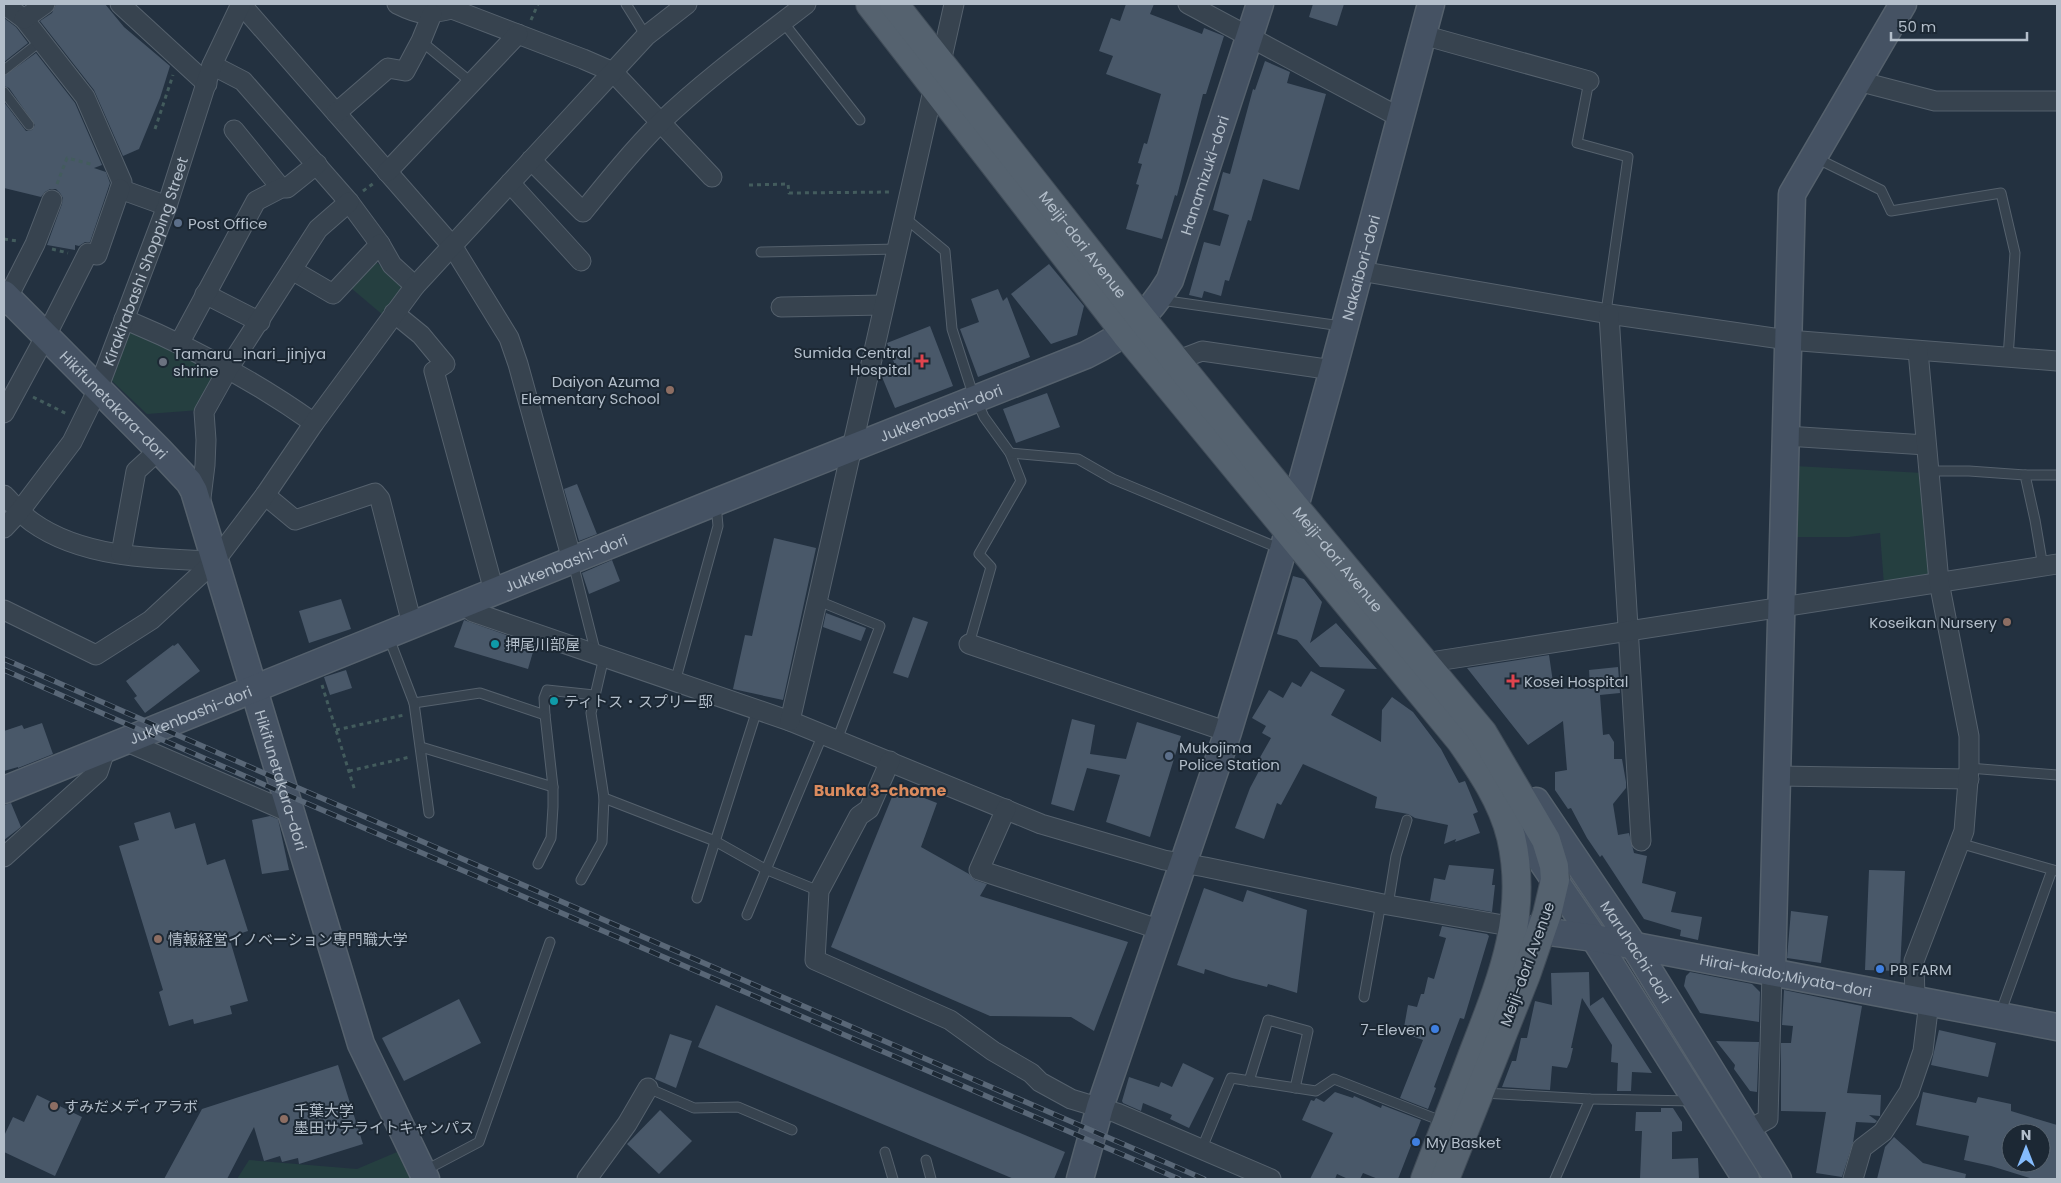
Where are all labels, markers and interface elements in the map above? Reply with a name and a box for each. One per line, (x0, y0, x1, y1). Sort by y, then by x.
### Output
scale bar (1891, 10, 2027, 42)
text: 50 m (1898, 16, 1936, 37)
street label: Hanamizuki-dori (1175, 113, 1233, 238)
street label: Kirakirabashi Shopping Street (97, 154, 193, 369)
street label: Meiji-dori Avenue (1034, 186, 1132, 302)
street label: Nakaibori-dori (1336, 212, 1385, 323)
place label: Post Office (188, 213, 267, 234)
marker: Post Office (172, 217, 184, 229)
place label: Sumida Central Hospital (794, 342, 911, 380)
place label: Tamaru_inari_jinjya shrine (173, 343, 326, 381)
street label: Hikifunetakara-dori (55, 346, 173, 464)
marker: Sumida Central Hospital (915, 354, 929, 368)
marker: Tamaru_inari_jinjya shrine (157, 356, 169, 368)
place label: Daiyon Azuma Elementary School (521, 371, 660, 409)
street label: Jukkenbashi-dori (876, 379, 1005, 447)
marker: Daiyon Azuma Elementary School (664, 384, 676, 396)
street label: Meiji-dori Avenue (1288, 502, 1388, 616)
street label: Jukkenbashi-dori (501, 529, 630, 597)
place label: Koseikan Nursery (1869, 612, 1998, 633)
marker: Koseikan Nursery (2001, 616, 2013, 628)
place label: 押尾川部屋 (505, 634, 580, 655)
marker: 押尾川部屋 (489, 638, 501, 650)
place label: Kosei Hospital (1524, 671, 1628, 692)
marker: Kosei Hospital (1506, 674, 1520, 688)
street label: Jukkenbashi-dori (126, 680, 255, 749)
place label: ティトス・スプリー邸 (564, 691, 713, 712)
marker: ティトス・スプリー邸 (548, 695, 560, 707)
street label: Hikifunetakara-dori (250, 707, 312, 853)
place label: Mukojima Police Station (1179, 737, 1280, 775)
marker: Mukojima Police Station (1163, 750, 1175, 762)
district label: Bunka 3-chome (814, 779, 946, 802)
street label: Maruhachi-dori (1596, 896, 1677, 1007)
street label: Meiji-dori Avenue (1495, 899, 1559, 1029)
place label: 情報経営イノベーション専門職大学 (168, 929, 408, 950)
marker: 情報経営イノベーション専門職大学 (152, 933, 164, 945)
street label: Hirai-kaido;Miyata-dori (1698, 948, 1874, 1002)
place label: PB FARM (1890, 959, 1952, 980)
marker: PB FARM (1874, 963, 1886, 975)
place label: 7-Eleven (1361, 1019, 1425, 1040)
marker: 7-Eleven (1429, 1023, 1441, 1035)
place label: すみだメディアラボ (64, 1096, 198, 1117)
marker: すみだメディアラボ (48, 1100, 60, 1112)
place label: 千葉大学 墨田サテライトキャンパス (294, 1100, 474, 1138)
marker: 千葉大学 墨田サテライトキャンパス (278, 1113, 290, 1125)
north arrow (2001, 1123, 2051, 1173)
text: N (2021, 1125, 2031, 1145)
place label: My Basket (1426, 1132, 1501, 1153)
marker: My Basket (1410, 1136, 1422, 1148)

